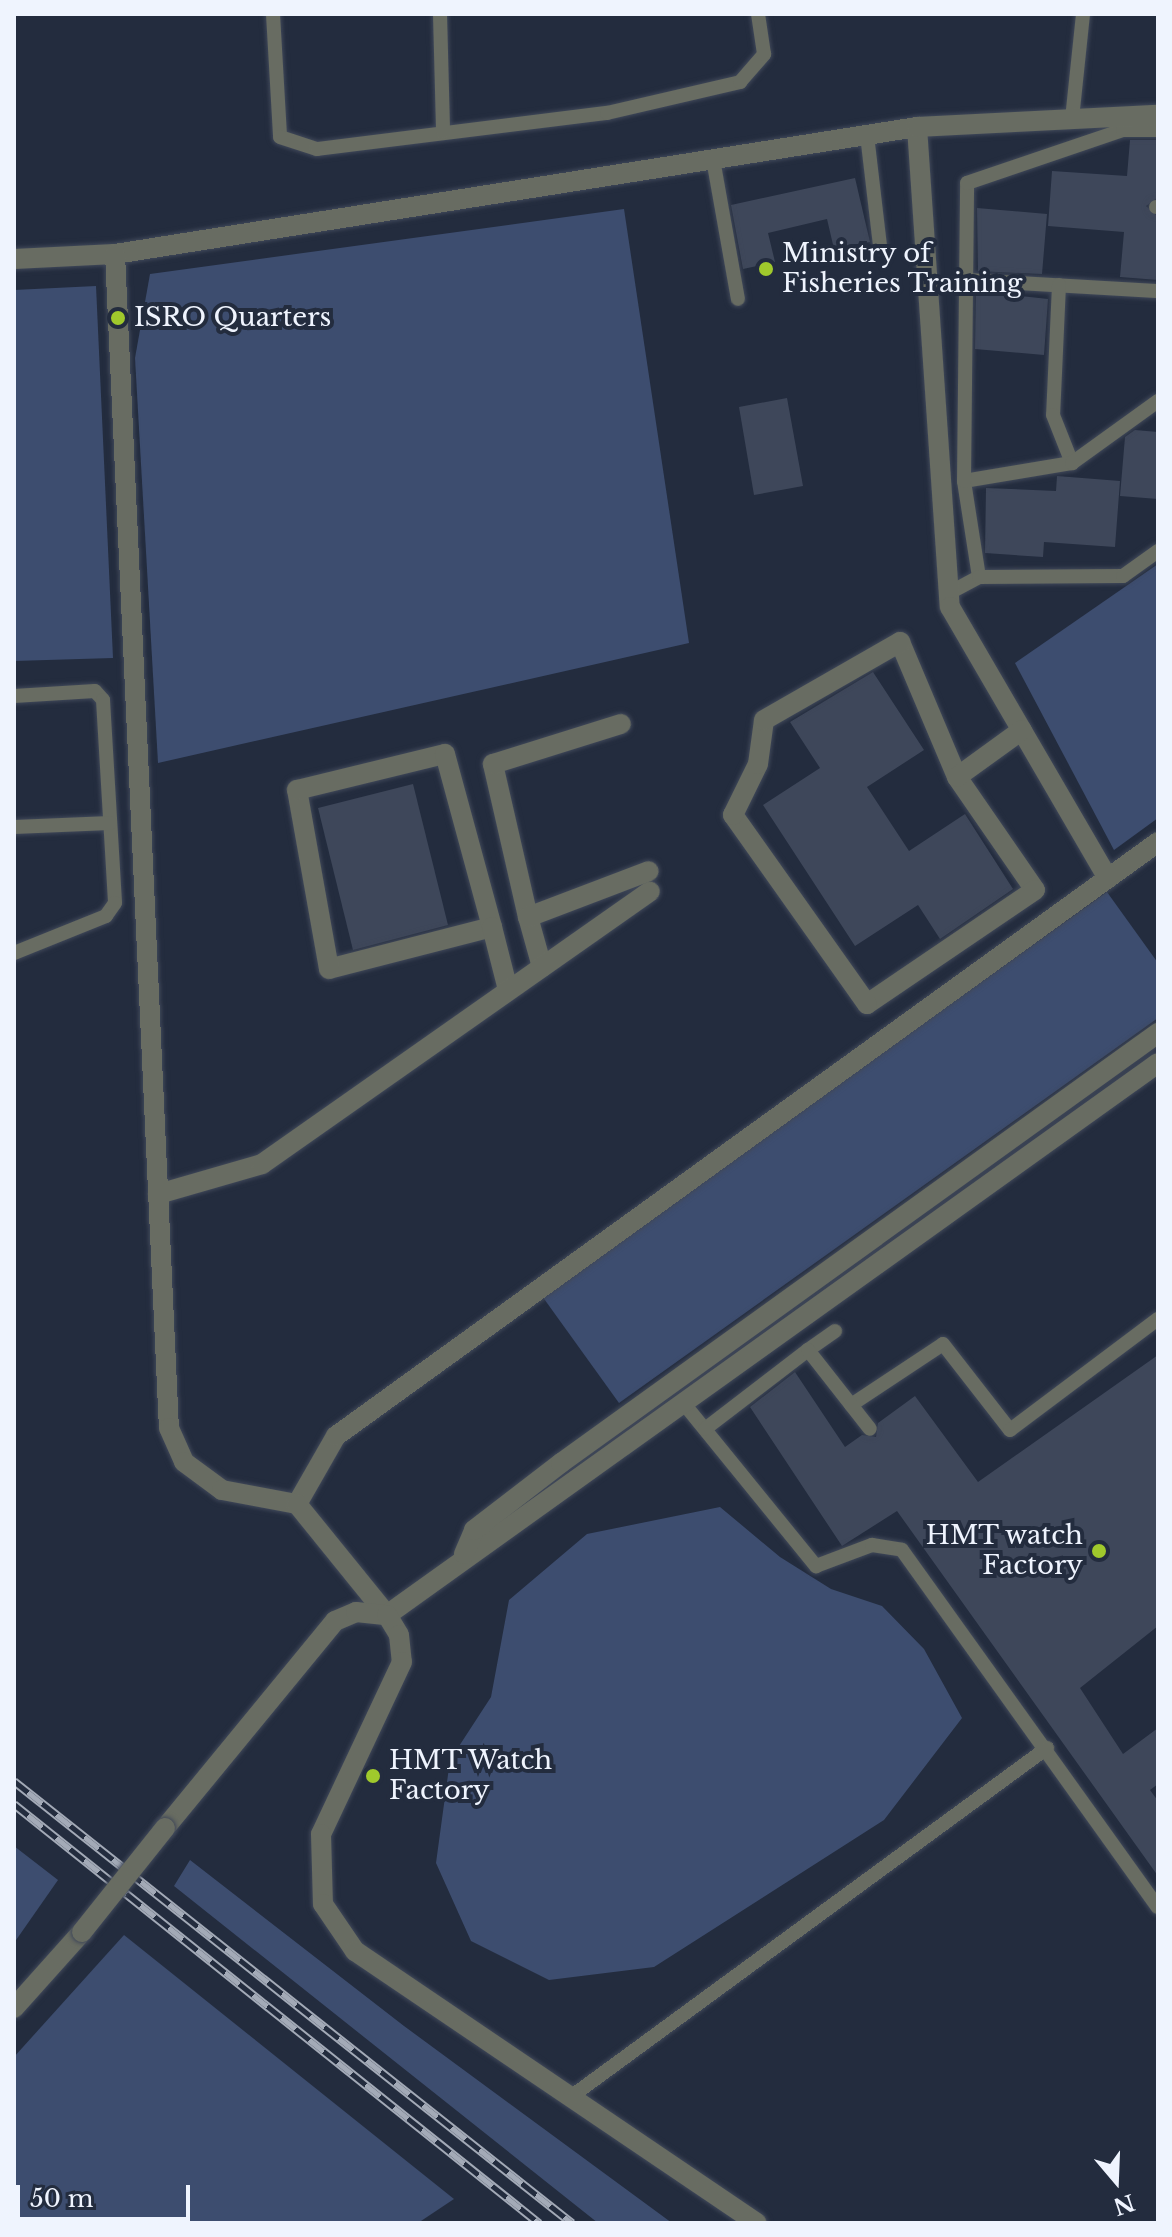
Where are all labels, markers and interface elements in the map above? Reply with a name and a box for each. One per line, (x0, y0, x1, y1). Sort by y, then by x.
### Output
place label: Ministry of Fisheries Training (782, 238, 1023, 300)
marker: Ministry of Fisheries Training (757, 260, 775, 278)
place label: ISRO Quarters (134, 302, 331, 334)
marker: ISRO Quarters (109, 309, 127, 327)
place label: HMT watch Factory (924, 1520, 1083, 1582)
marker: HMT watch Factory (1090, 1542, 1108, 1560)
place label: HMT Watch Factory (389, 1745, 554, 1806)
marker: HMT Watch Factory (364, 1767, 382, 1785)
north arrow (1076, 2141, 1156, 2221)
scale bar (20, 2169, 194, 2219)
text: 50 m (30, 2184, 93, 2213)
text: N (1110, 2188, 1138, 2220)

